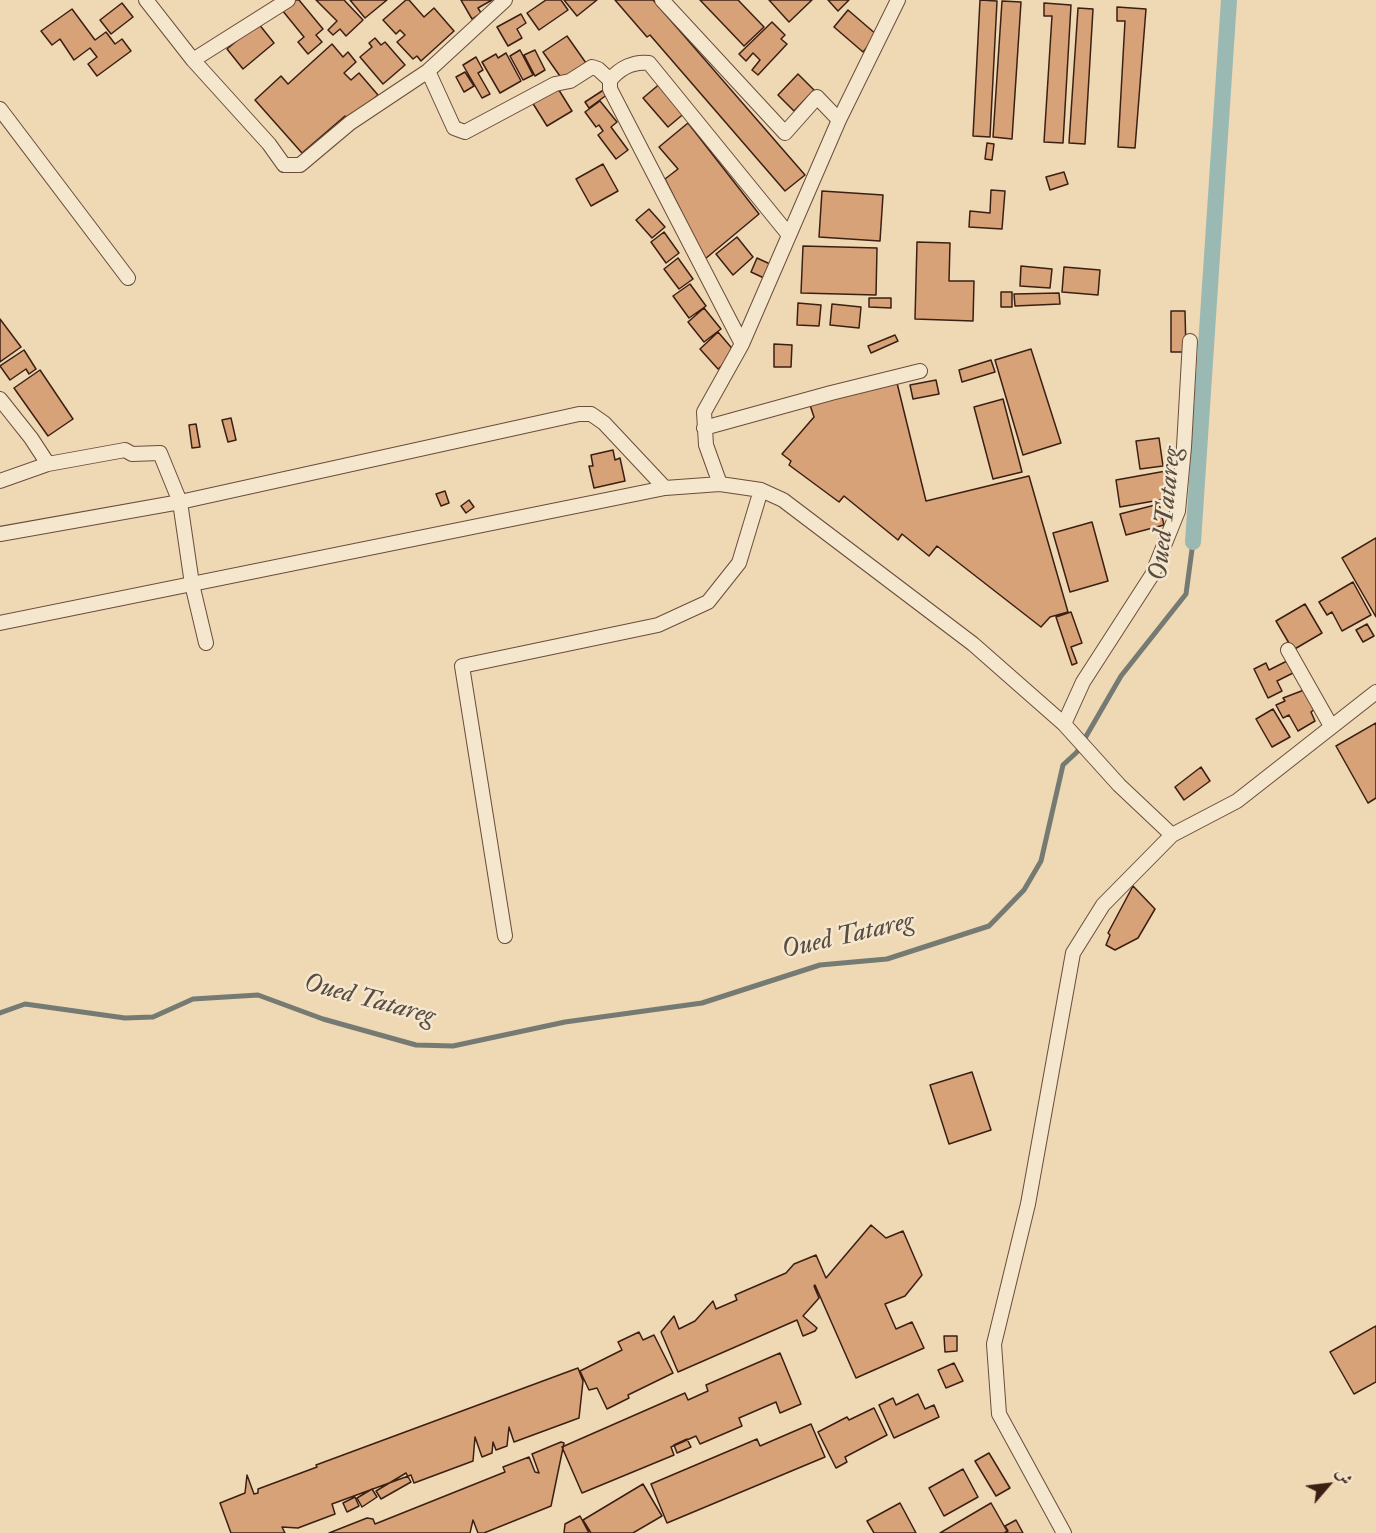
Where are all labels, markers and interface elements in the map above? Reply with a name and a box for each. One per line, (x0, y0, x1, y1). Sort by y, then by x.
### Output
water label: Oued Tatareg (1144, 445, 1190, 583)
water label: Oued Tatareg (779, 906, 917, 968)
water label: Oued Tatareg (300, 968, 438, 1034)
north arrow (1298, 1455, 1358, 1515)
text: ش (1331, 1465, 1356, 1488)

